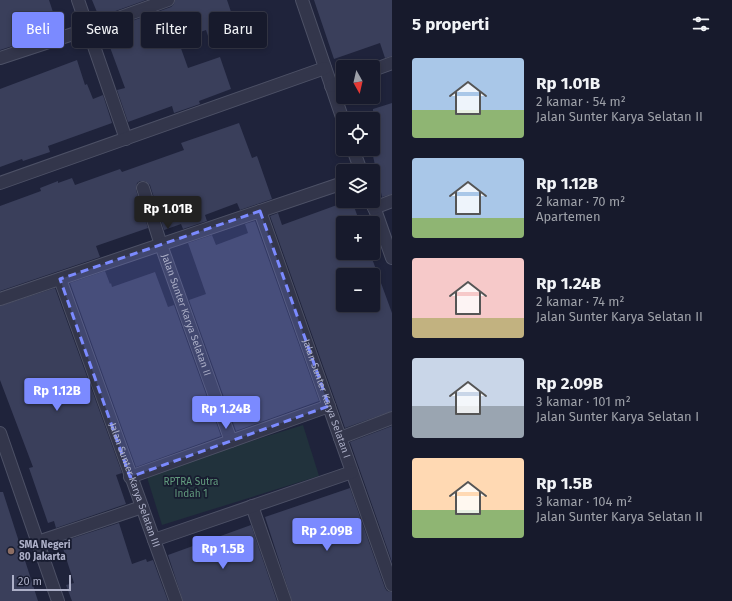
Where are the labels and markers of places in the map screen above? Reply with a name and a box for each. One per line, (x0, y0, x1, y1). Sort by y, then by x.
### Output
pin: Rp 1.01B (127, 196, 209, 230)
pin: Rp 1.12B (16, 378, 98, 412)
pin: Rp 1.24B (185, 396, 267, 430)
pin: Rp 2.09B (286, 518, 368, 552)
pin: Rp 1.5B (186, 536, 260, 570)
place label: SMA Negeri 80 Jakarta (19, 539, 71, 563)
marker: SMA Negeri 80 Jakarta (6, 546, 16, 556)

